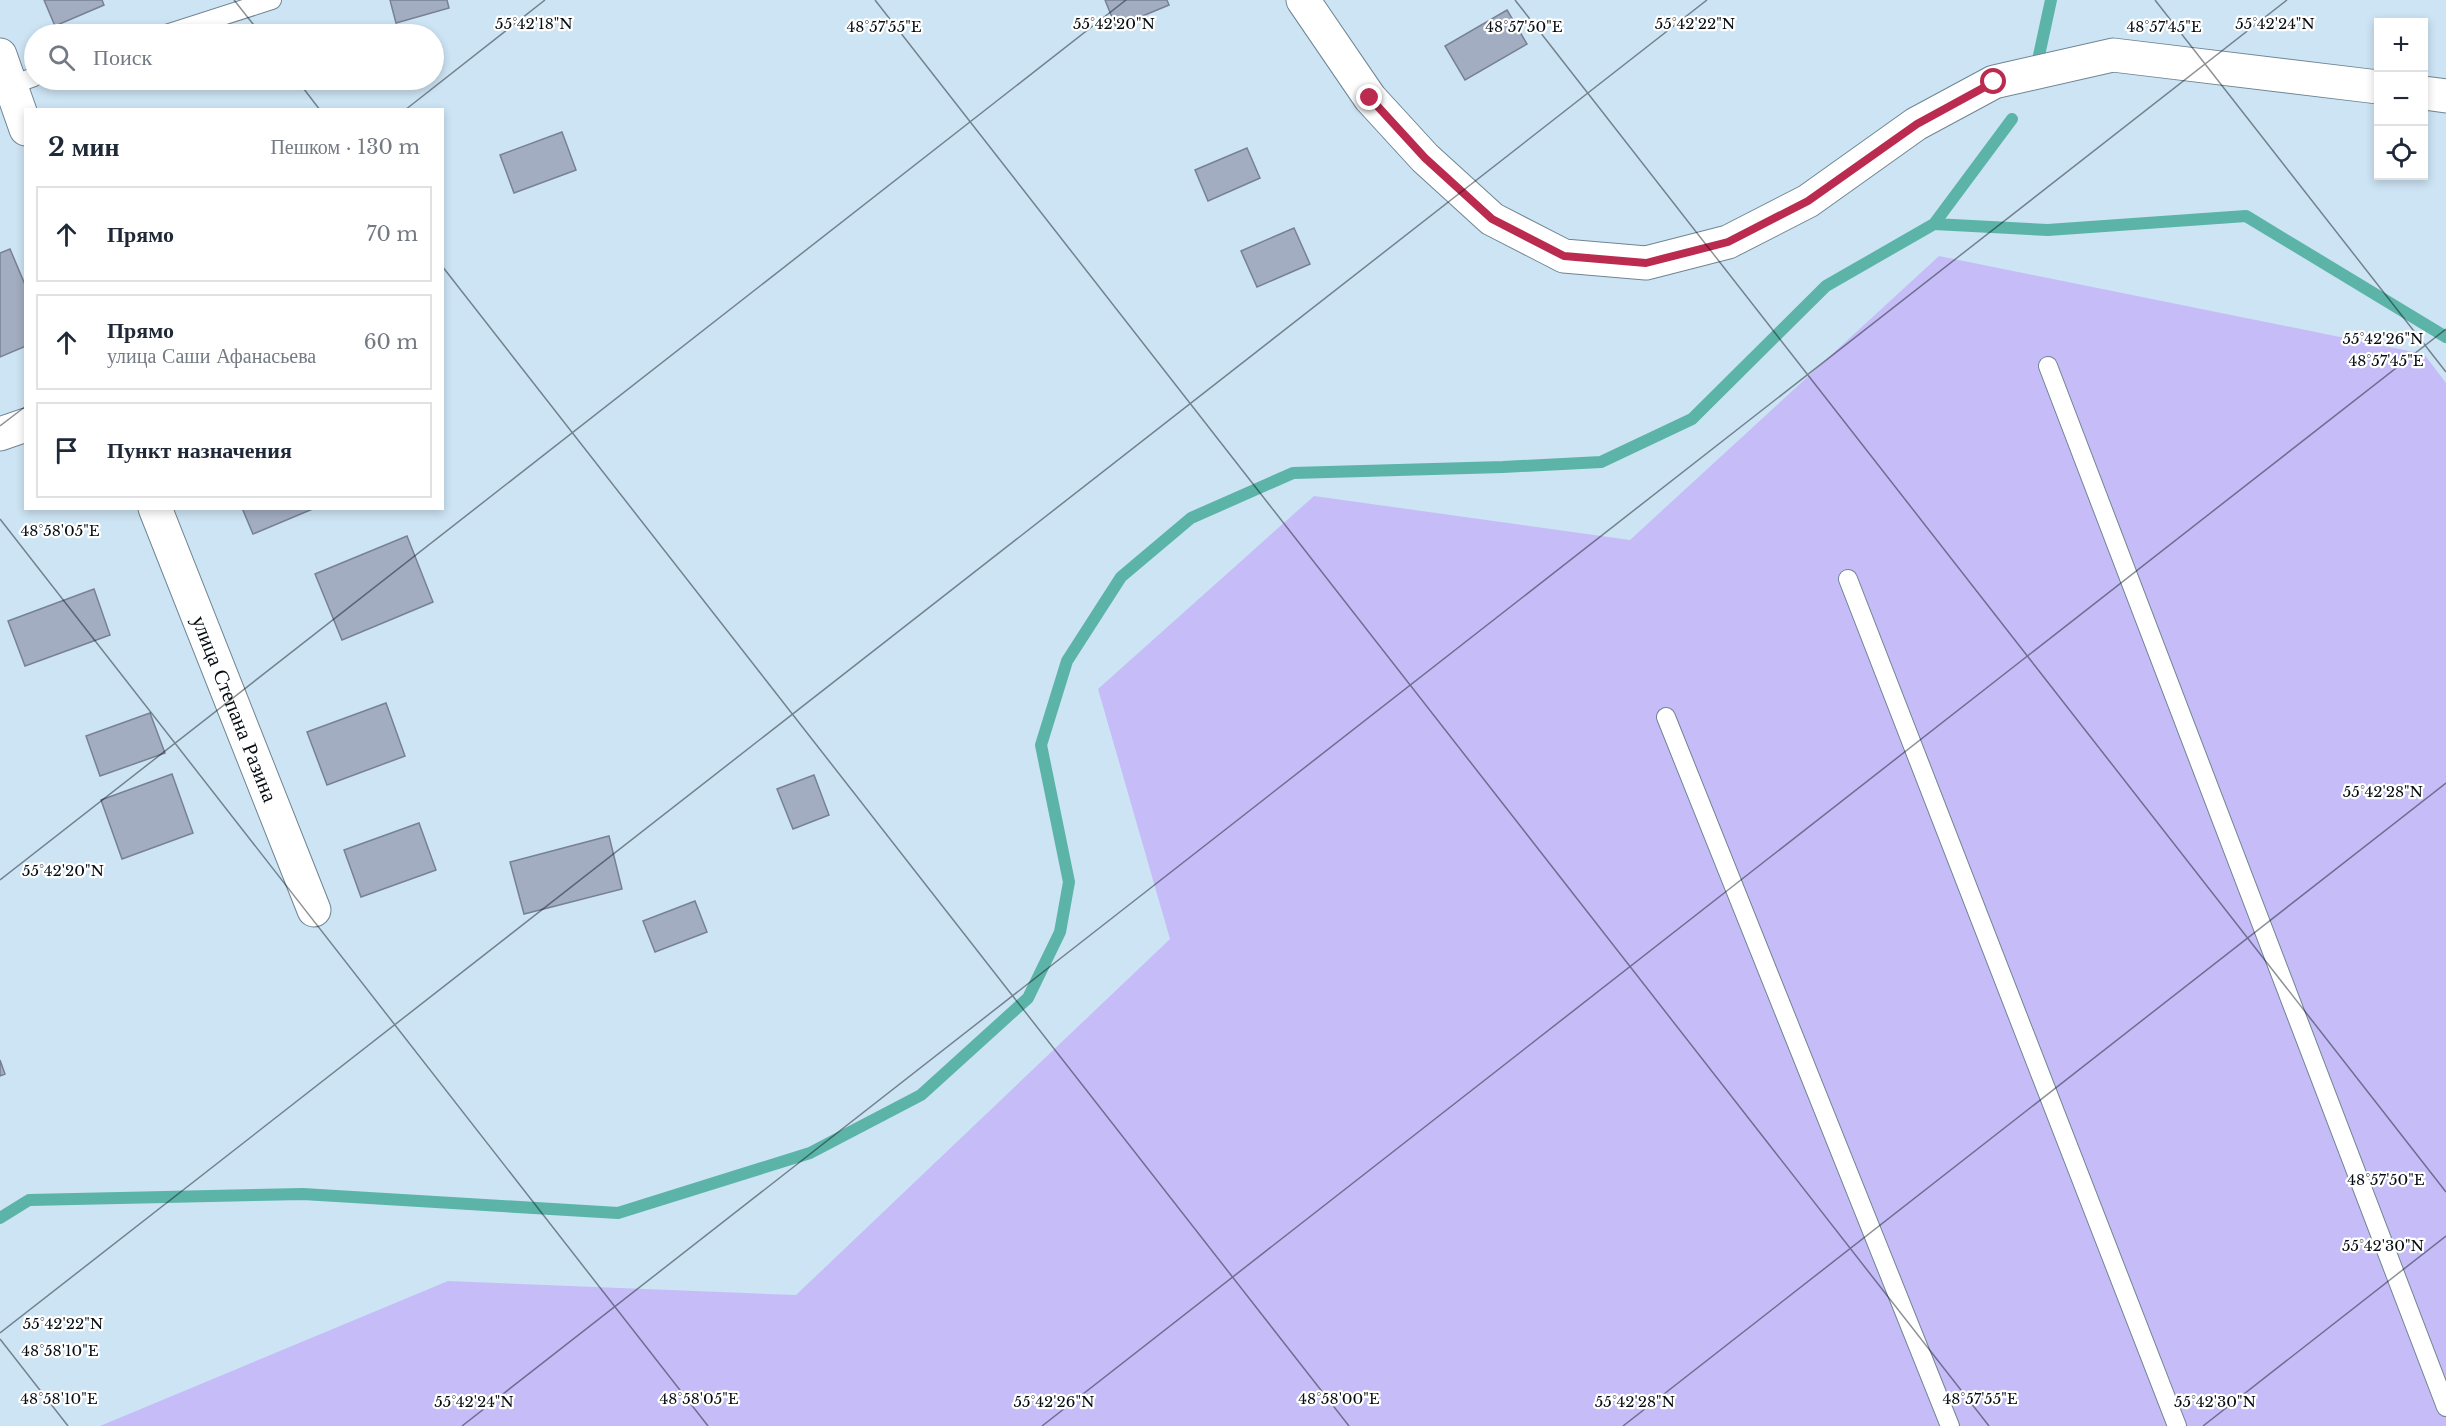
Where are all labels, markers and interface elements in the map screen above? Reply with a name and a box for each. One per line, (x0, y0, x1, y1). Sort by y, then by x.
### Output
text: 55°42'18"N (495, 14, 573, 33)
text: 55°42'20"N (1073, 14, 1155, 33)
text: 55°42'22"N (1655, 14, 1735, 33)
text: 55°42'24"N (2235, 14, 2315, 33)
text: 48°57'55"E (846, 17, 922, 36)
text: 48°57'50"E (1485, 17, 1563, 36)
text: 48°57'45"E (2126, 17, 2202, 36)
map controls (2374, 18, 2428, 180)
button: + (2374, 18, 2428, 72)
search box (24, 24, 444, 90)
icon: search (45, 41, 78, 74)
text: Поиск (93, 44, 152, 71)
route start (1980, 68, 2006, 94)
button: − (2374, 72, 2428, 126)
route end (1356, 84, 1382, 110)
button: locate (2374, 126, 2428, 180)
text: 2 мин (48, 131, 120, 163)
text: Пешком · 130 m (270, 135, 420, 159)
icon: ahead (50, 218, 83, 251)
text: Прямо (107, 221, 174, 248)
text: 70 m (366, 222, 418, 246)
text: Прямо (107, 317, 174, 344)
icon: ahead (50, 326, 83, 359)
text: 55°42'26"N (2343, 329, 2423, 348)
text: 60 m (364, 330, 418, 354)
text: улица Саши Афанасьева (107, 344, 316, 368)
text: 48°57'45"E (2348, 351, 2424, 370)
icon: arrive (50, 434, 83, 467)
text: Пункт назначения (107, 437, 292, 464)
text: 48°58'05"E (20, 521, 100, 540)
street label: улица Степана Разина (186, 612, 283, 807)
text: 55°42'28"N (2343, 782, 2423, 801)
text: 55°42'20"N (22, 861, 104, 880)
text: 48°57'50"E (2347, 1170, 2425, 1189)
text: 55°42'30"N (2342, 1236, 2424, 1255)
text: 55°42'22"N (23, 1314, 103, 1333)
text: 48°58'10"E (21, 1341, 99, 1360)
text: 48°58'10"E (20, 1389, 98, 1408)
text: 48°58'05"E (659, 1389, 739, 1408)
text: 48°58'00"E (1298, 1389, 1380, 1408)
text: 48°57'55"E (1942, 1389, 2018, 1408)
text: 55°42'24"N (434, 1392, 514, 1411)
text: 55°42'26"N (1014, 1392, 1094, 1411)
text: 55°42'28"N (1595, 1392, 1675, 1411)
text: 55°42'30"N (2174, 1392, 2256, 1411)

